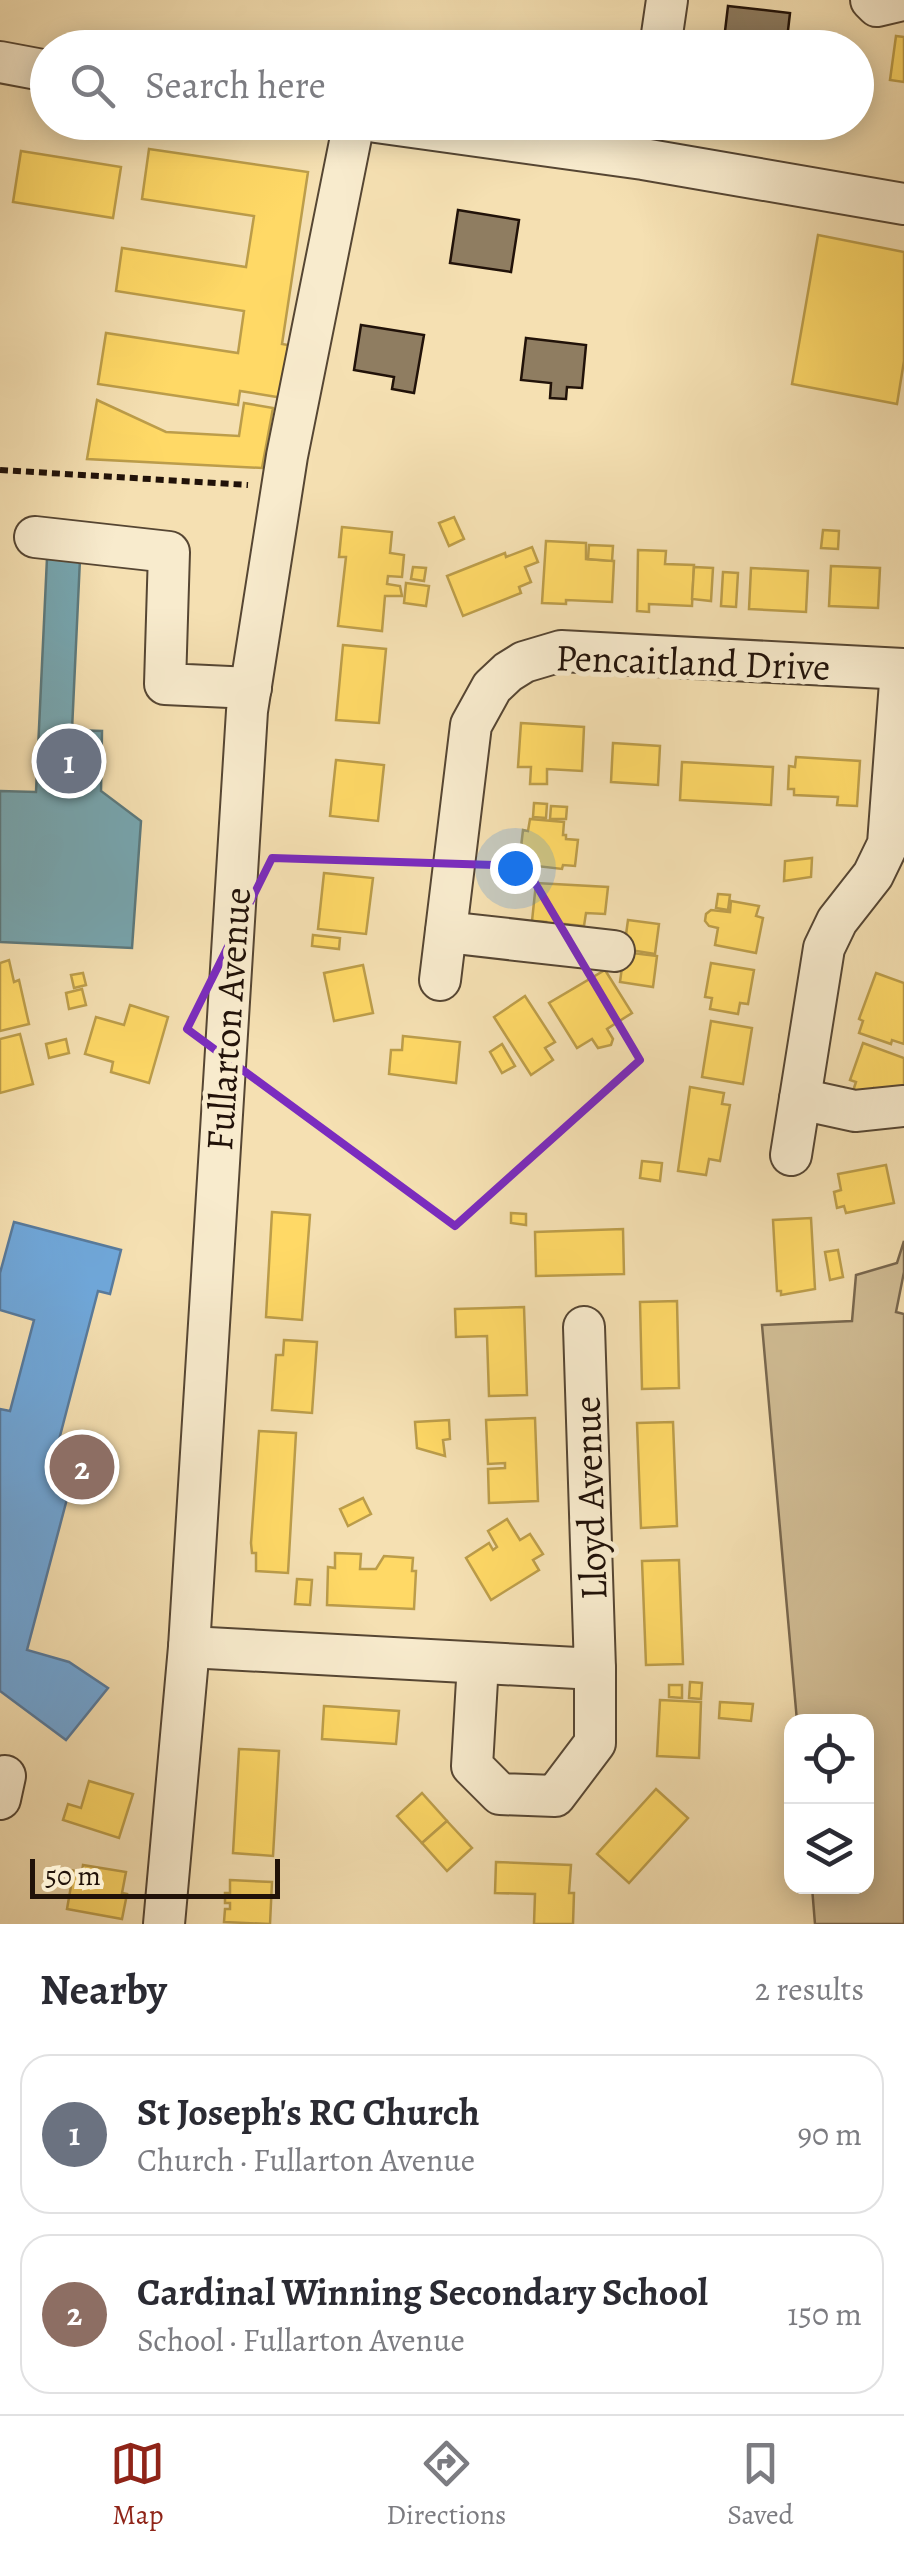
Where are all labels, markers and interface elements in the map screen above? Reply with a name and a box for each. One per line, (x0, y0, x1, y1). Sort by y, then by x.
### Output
search box (30, 30, 874, 140)
icon: search (65, 58, 120, 113)
text: Search here (145, 59, 326, 111)
street label: Pencaitland Drive (555, 631, 831, 693)
pin: 1 (36, 724, 102, 798)
your location (490, 843, 541, 894)
street label: Fullarton Avenue (193, 886, 263, 1152)
street label: Lloyd Avenue (560, 1395, 620, 1601)
pin: 2 (49, 1430, 114, 1504)
map controls (784, 1714, 874, 1894)
button: locate (784, 1714, 874, 1804)
button: layers (784, 1804, 874, 1894)
scale bar (30, 1854, 280, 1898)
text: 50 m (45, 1857, 101, 1895)
text: Nearby (40, 1961, 167, 2018)
text: 2 results (755, 1967, 864, 2011)
text: St Joseph's RC Church (137, 2086, 480, 2138)
text: 1 (69, 2112, 80, 2156)
text: 90 m (797, 2112, 862, 2156)
text: Church · Fullarton Avenue (137, 2138, 475, 2182)
text: Cardinal Winning Secondary School (137, 2266, 708, 2318)
text: 2 (67, 2292, 82, 2336)
text: 150 m (787, 2292, 862, 2336)
text: School · Fullarton Avenue (137, 2318, 465, 2362)
tab: Map (110, 2436, 165, 2534)
tab: Directions (386, 2436, 506, 2534)
tab: Saved (727, 2436, 794, 2534)

